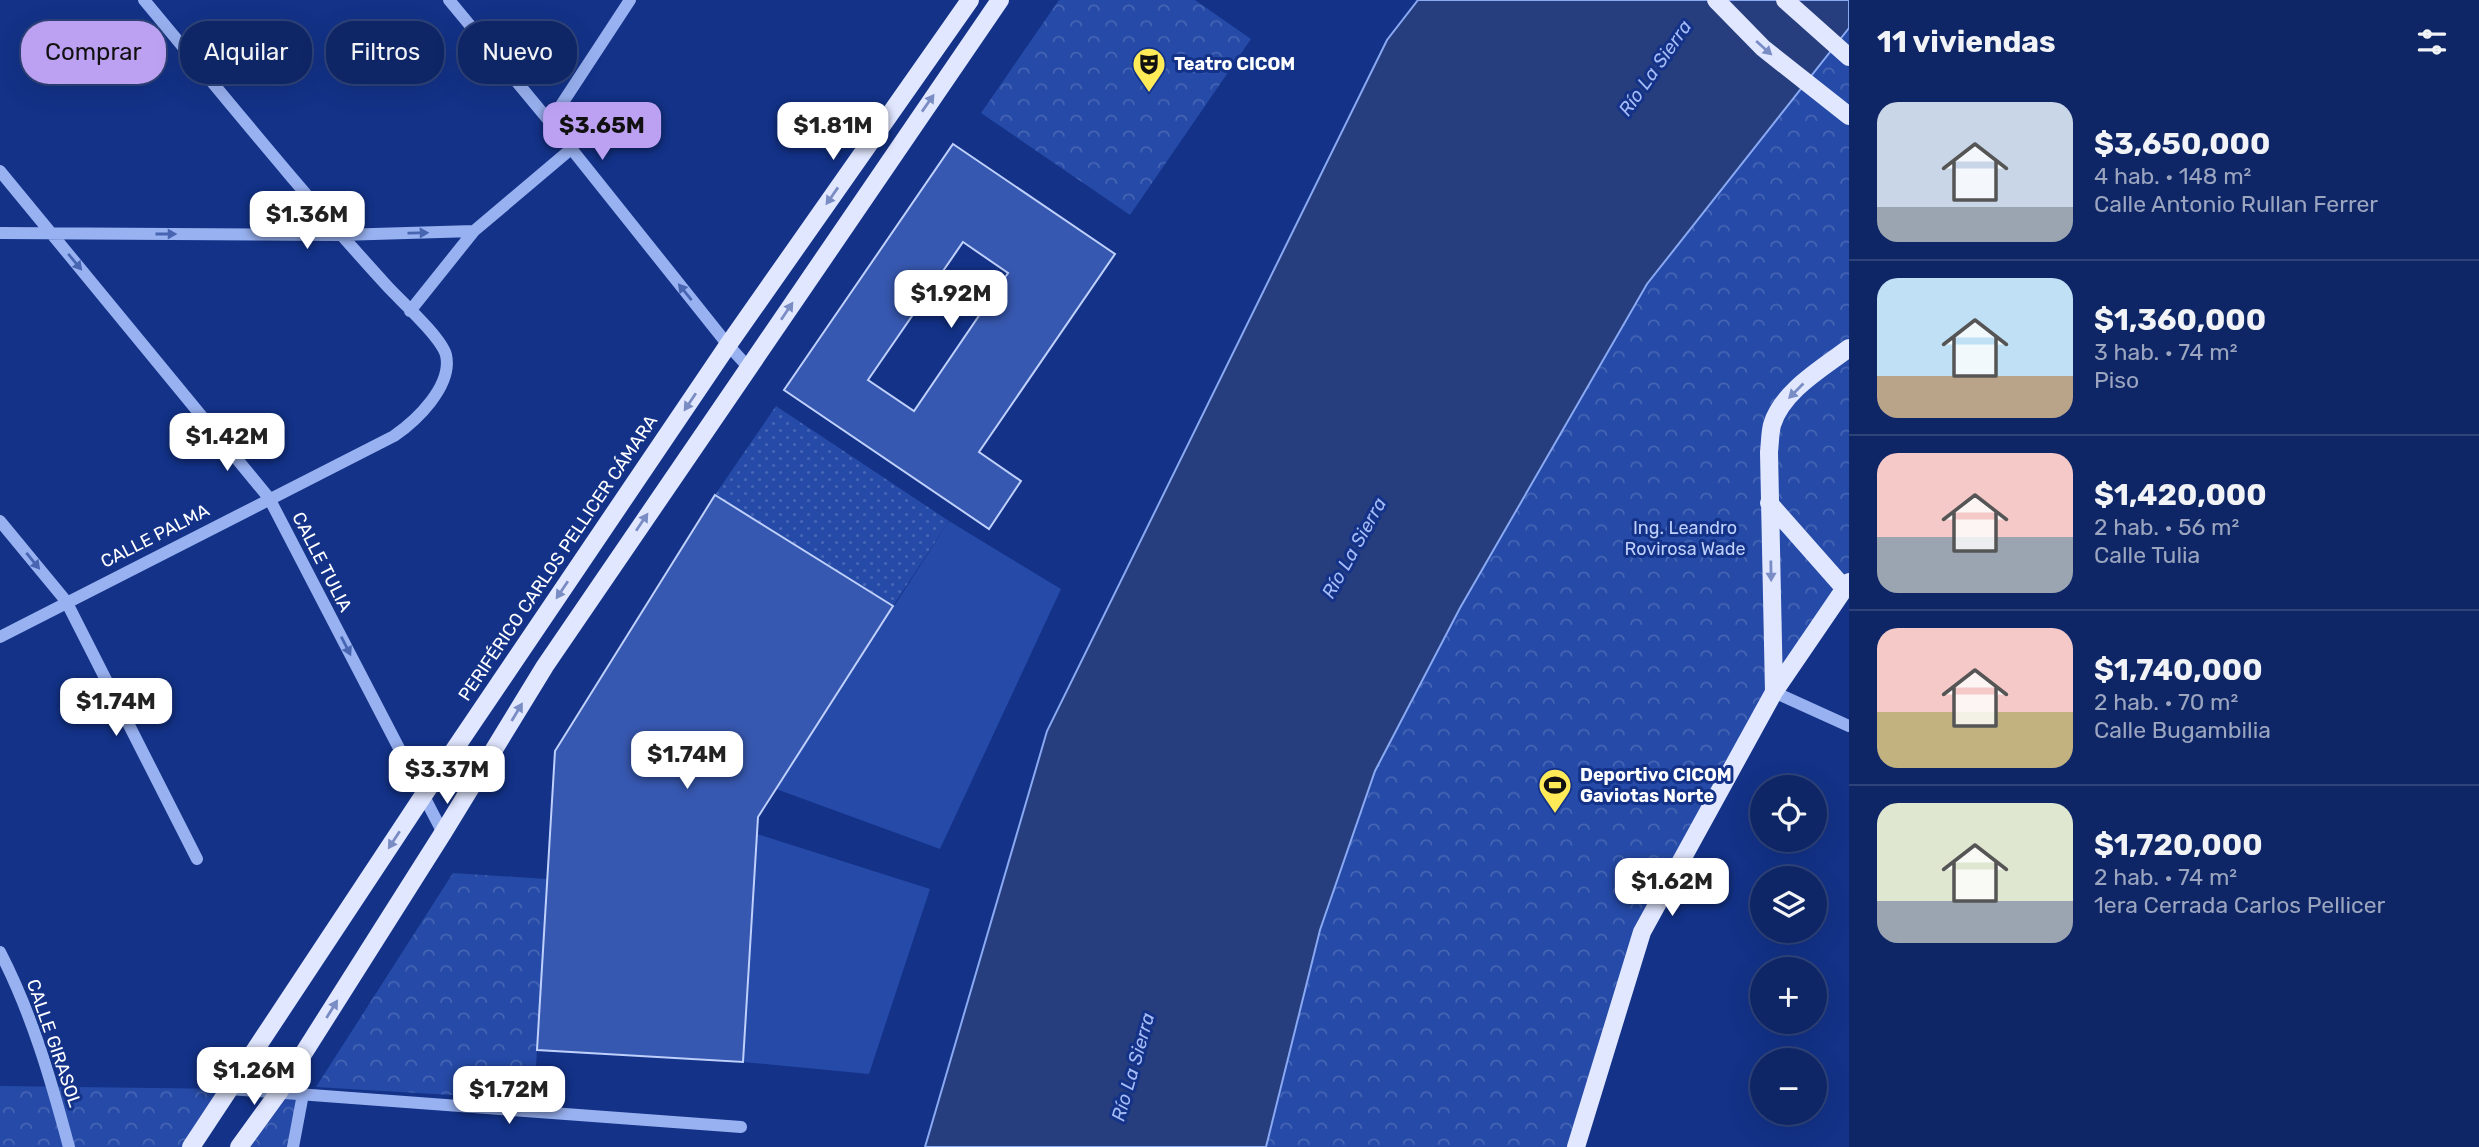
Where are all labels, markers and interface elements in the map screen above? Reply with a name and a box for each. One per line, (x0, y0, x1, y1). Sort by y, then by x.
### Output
water label: Río La Sierra (1614, 16, 1696, 120)
chip: Comprar (21, 21, 166, 84)
chip: Alquilar (180, 21, 312, 84)
chip: Filtros (326, 21, 444, 84)
chip: Nuevo (458, 21, 577, 84)
icon: filters (2413, 23, 2451, 61)
text: 11 viviendas (1877, 24, 2056, 60)
one-way arrow (1755, 40, 1773, 56)
theatre icon: Teatro CICOM (1130, 45, 1168, 94)
place label: Teatro CICOM (1174, 53, 1295, 75)
one-way arrow (921, 94, 935, 112)
pin: $3.65M (545, 102, 659, 162)
pin: $1.81M (776, 102, 890, 162)
text: $3.65M (559, 111, 645, 139)
text: $1.81M (793, 111, 873, 139)
text: $3,650,000 (2094, 126, 2270, 162)
icon: home (1933, 130, 2017, 214)
text: 4 hab. · 148 m² (2094, 162, 2251, 190)
one-way arrow (826, 187, 840, 205)
text: Calle Antonio Rullan Ferrer (2094, 190, 2378, 218)
pin: $1.36M (250, 191, 364, 251)
text: $1.36M (266, 200, 348, 228)
one-way arrow (407, 227, 429, 239)
one-way arrow (155, 228, 177, 240)
one-way arrow (67, 252, 82, 270)
pin: $1.92M (894, 270, 1008, 330)
text: $1.92M (910, 279, 992, 307)
one-way arrow (678, 284, 693, 302)
one-way arrow (780, 302, 793, 321)
text: $1,360,000 (2094, 302, 2266, 338)
icon: home (1933, 306, 2017, 390)
text: 3 hab. · 74 m² (2094, 338, 2238, 366)
text: Piso (2094, 366, 2139, 394)
one-way arrow (1788, 382, 1804, 399)
one-way arrow (683, 393, 697, 411)
street label: PERIFÉRICO CARLOS PELLICER CÁMARA (454, 411, 662, 705)
pin: $1.42M (170, 414, 284, 473)
text: $1.42M (186, 422, 268, 450)
text: $1,420,000 (2094, 477, 2267, 513)
icon: home (1933, 481, 2017, 565)
water label: Río La Sierra (1317, 494, 1391, 602)
street label: CALLE PALMA (97, 499, 213, 573)
street label: CALLE TULIA (287, 508, 357, 616)
one-way arrow (635, 513, 649, 531)
text: 2 hab. · 56 m² (2094, 513, 2239, 541)
park label: Ing. Leandro Rovirosa Wade (1625, 517, 1745, 560)
text: Calle Tulia (2094, 541, 2200, 569)
one-way arrow (25, 553, 40, 570)
one-way arrow (1765, 561, 1777, 583)
one-way arrow (555, 581, 569, 599)
one-way arrow (340, 636, 351, 656)
text: $1,740,000 (2094, 652, 2263, 688)
icon: home (1933, 656, 2017, 740)
pin: $1.74M (59, 678, 173, 738)
text: $1.74M (76, 687, 156, 715)
text: 2 hab. · 70 m² (2094, 688, 2238, 716)
one-way arrow (510, 702, 523, 721)
text: Calle Bugambilia (2094, 716, 2271, 744)
pin: $1.74M (630, 732, 744, 791)
text: $1.74M (647, 740, 727, 768)
pin: $3.37M (390, 746, 504, 806)
text: $3.37M (405, 755, 489, 783)
place label: Deportivo CICOM Gaviotas Norte (1580, 764, 1732, 807)
sports icon: Deportivo CICOM Gaviotas Norte (1536, 766, 1574, 815)
map controls (1750, 775, 1827, 1125)
button: locate (1750, 775, 1827, 852)
text: $1,720,000 (2094, 827, 2263, 863)
one-way arrow (387, 831, 401, 849)
icon: home (1933, 831, 2017, 915)
pin: $1.62M (1615, 858, 1729, 918)
text: 2 hab. · 74 m² (2094, 863, 2237, 891)
button: layers (1750, 866, 1827, 943)
text: $1.62M (1631, 867, 1713, 895)
text: 1era Cerrada Carlos Pellicer (2094, 891, 2385, 919)
button: + (1750, 957, 1827, 1034)
street label: CALLE GIRASOL (22, 976, 86, 1110)
one-way arrow (325, 999, 338, 1018)
water label: Río La Sierra (1107, 1010, 1159, 1124)
pin: $1.26M (197, 1048, 311, 1107)
button: − (1750, 1048, 1827, 1125)
text: $1.26M (213, 1056, 295, 1084)
pin: $1.72M (452, 1066, 566, 1126)
text: $1.72M (469, 1075, 549, 1103)

